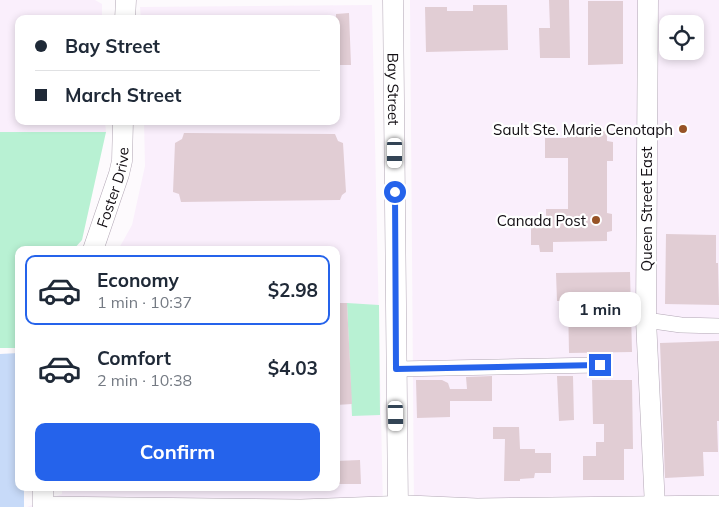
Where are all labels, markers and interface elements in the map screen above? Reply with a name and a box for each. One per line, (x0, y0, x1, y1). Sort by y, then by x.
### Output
map controls (659, 15, 704, 60)
button: locate (659, 15, 704, 60)
text: Bay Street (65, 34, 160, 58)
street label: Bay Street (384, 53, 404, 125)
text: March Street (65, 83, 182, 107)
place label: Sault Ste. Marie Cenotaph (493, 120, 673, 139)
marker: Sault Ste. Marie Cenotaph (677, 123, 689, 135)
car (387, 138, 402, 168)
street label: Foster Drive (92, 147, 132, 230)
street label: Queen Street East (637, 147, 656, 271)
route start (384, 181, 406, 203)
place label: Canada Post (497, 211, 586, 230)
marker: Canada Post (590, 214, 602, 226)
icon: car (37, 268, 82, 313)
text: Economy (97, 268, 179, 292)
text: $2.98 (268, 278, 318, 302)
text: 1 min · 10:37 (97, 292, 192, 312)
callout: 1 min (559, 292, 641, 328)
text: 1 min (579, 299, 621, 319)
icon: car (37, 346, 82, 391)
text: Comfort (97, 346, 171, 370)
route end (589, 354, 611, 376)
text: $4.03 (268, 356, 318, 380)
text: 2 min · 10:38 (97, 370, 192, 390)
car (388, 401, 403, 431)
button: Confirm (35, 423, 320, 481)

